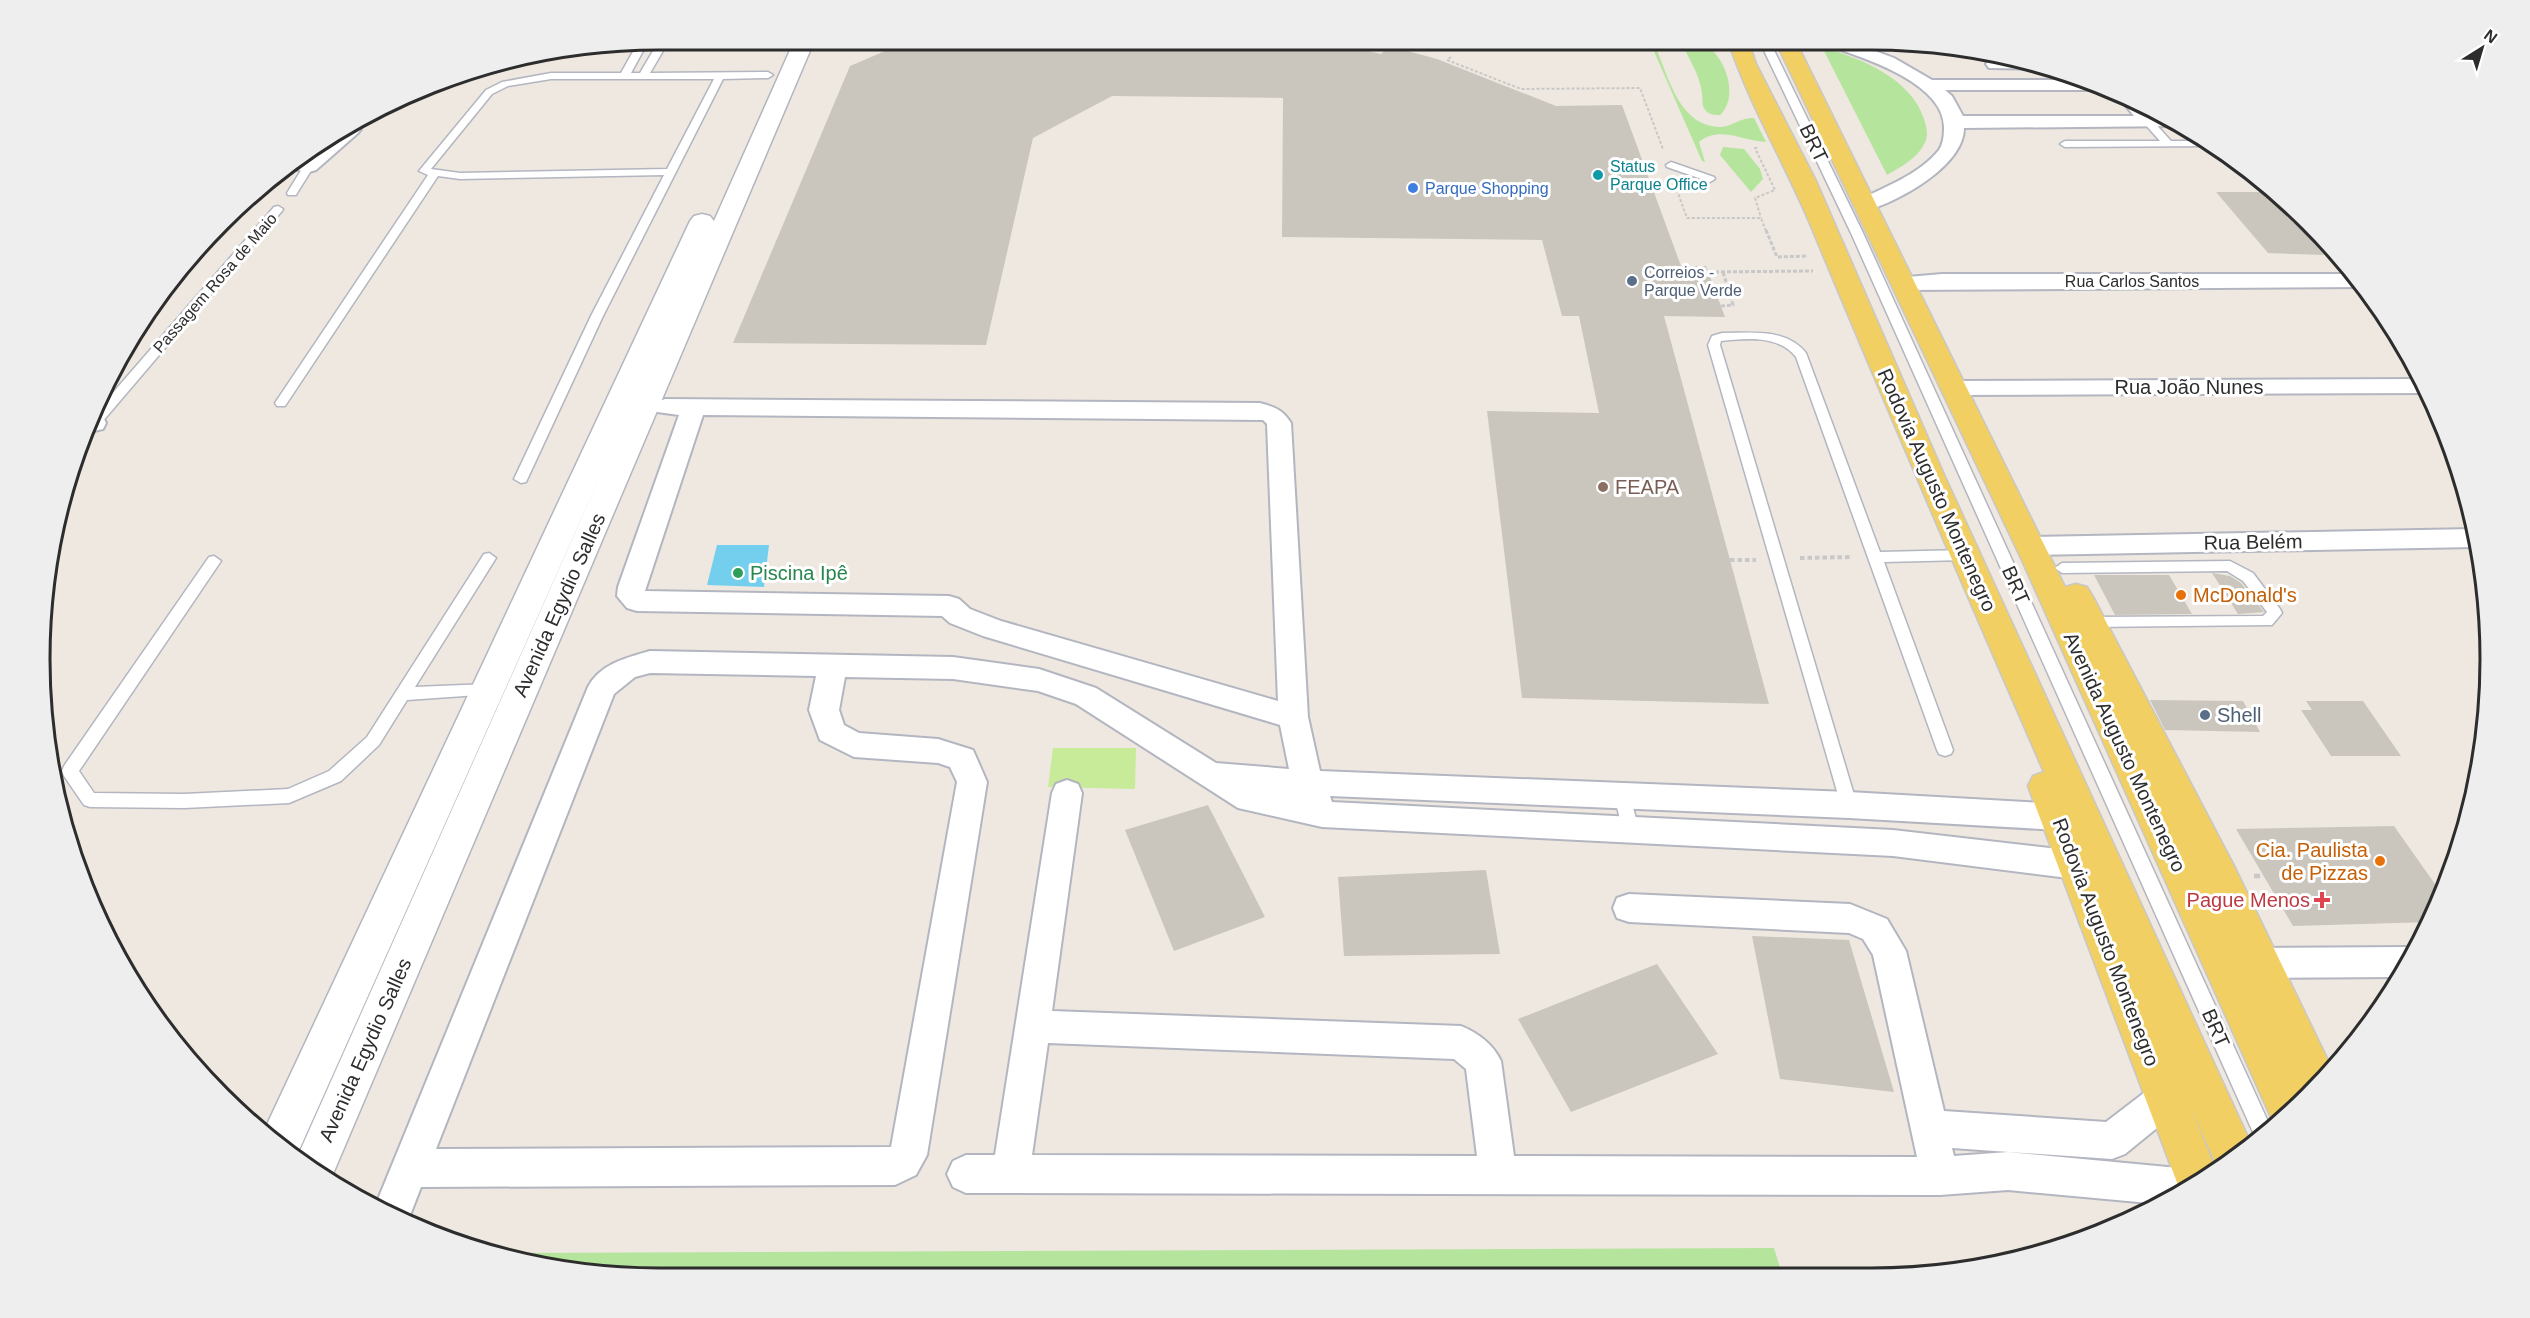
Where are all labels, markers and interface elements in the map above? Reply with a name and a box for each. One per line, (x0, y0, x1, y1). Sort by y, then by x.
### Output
north arrow (2452, 18, 2512, 78)
text: N (2481, 26, 2500, 47)
street label: BRT (1795, 120, 1833, 166)
place label: Status Parque Office (1610, 158, 1708, 193)
marker: Status Parque Office (1591, 168, 1605, 182)
place label: Parque Shopping (1425, 180, 1549, 197)
marker: Parque Shopping (1406, 181, 1420, 195)
street label: Passagem Rosa de Maio (150, 210, 280, 356)
place label: Correios - Parque Verde (1644, 264, 1742, 299)
street label: Rua Carlos Santos (2065, 273, 2199, 290)
marker: Correios - Parque Verde (1625, 274, 1639, 288)
street label: Rodovia Augusto Montenegro (1873, 365, 2001, 615)
street label: Rua João Nunes (2115, 376, 2263, 398)
place label: FEAPA (1615, 476, 1680, 498)
marker: FEAPA (1596, 480, 1610, 494)
street label: Avenida Egydio Salles (509, 510, 609, 700)
street label: Rua Belém (2203, 530, 2303, 554)
place label: Piscina Ipê (750, 562, 848, 584)
street label: BRT (1998, 562, 2034, 608)
marker: Piscina Ipê (731, 566, 745, 580)
place label: McDonald's (2193, 584, 2297, 606)
marker: McDonald's (2174, 588, 2188, 602)
street label: Avenida Augusto Montenegro (2060, 629, 2190, 875)
place label: Shell (2217, 704, 2261, 726)
marker: Shell (2198, 708, 2212, 722)
street label: Rodovia Augusto Montenegro (2049, 815, 2163, 1069)
place label: Cia. Paulista de Pizzas (2256, 839, 2369, 884)
marker: Cia. Paulista de Pizzas (2373, 854, 2387, 868)
place label: Pague Menos (2187, 889, 2310, 911)
marker: Pague Menos (2315, 893, 2329, 907)
street label: Avenida Egydio Salles (315, 955, 415, 1145)
street label: BRT (2198, 1005, 2234, 1051)

